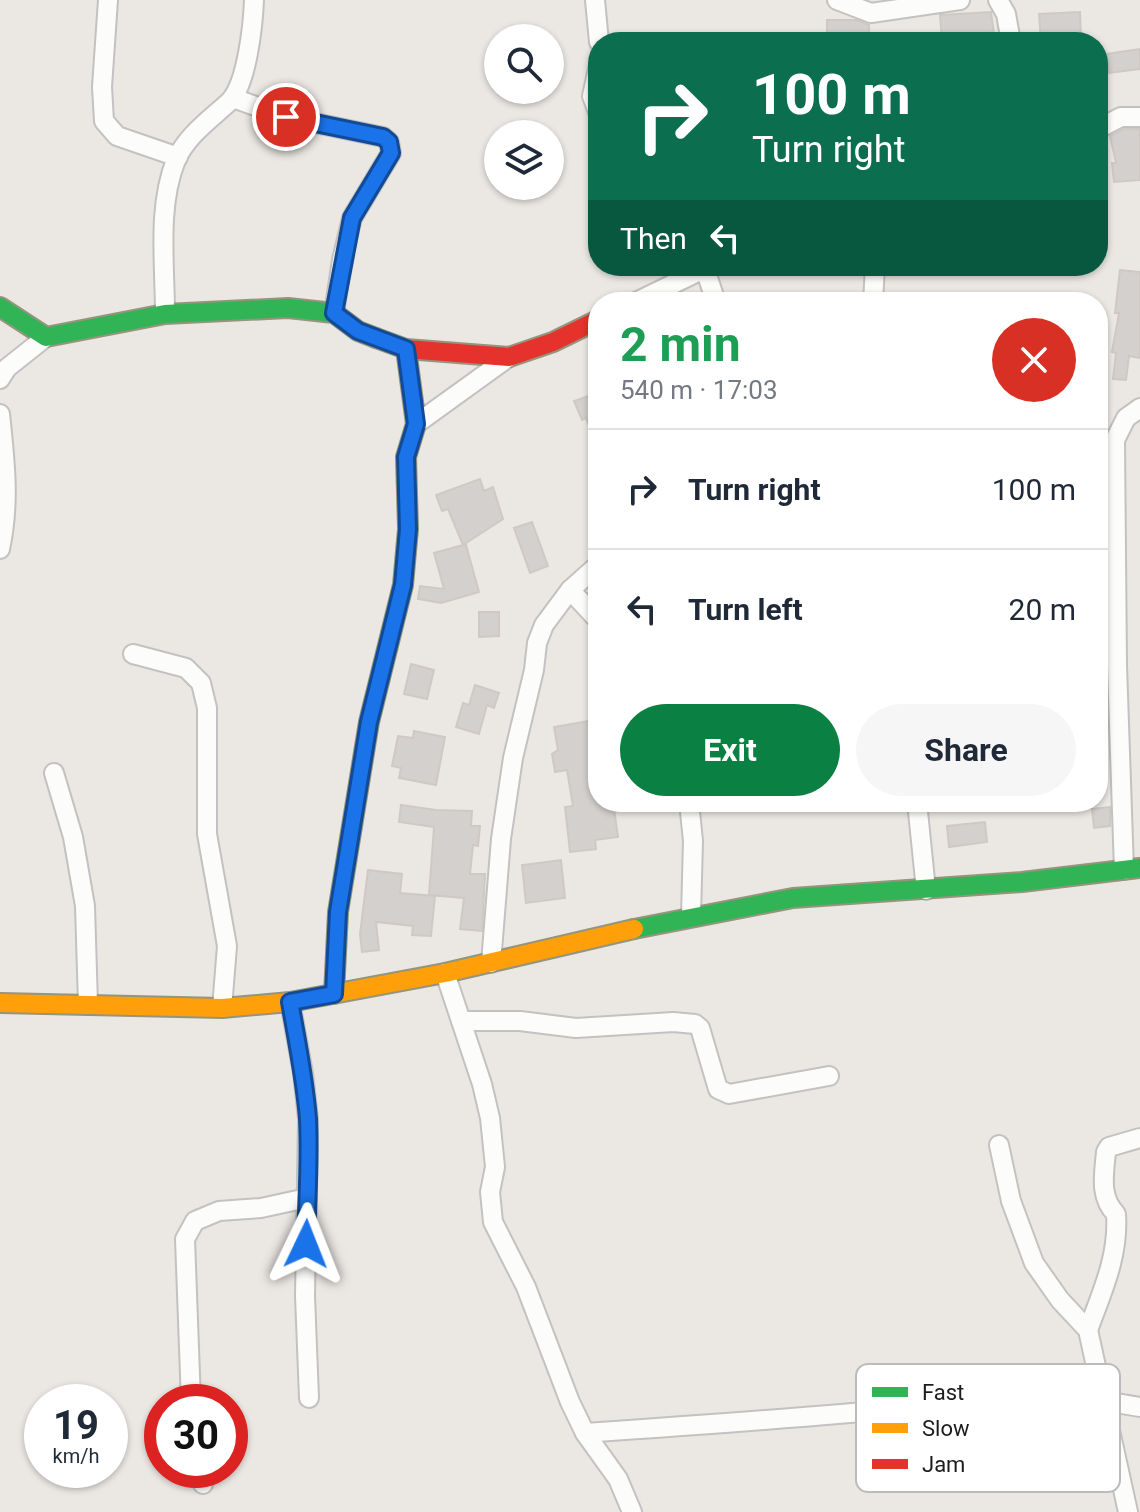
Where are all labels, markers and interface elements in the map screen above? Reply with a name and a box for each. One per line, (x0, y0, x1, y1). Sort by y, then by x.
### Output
map controls (484, 24, 564, 200)
button: search (484, 24, 564, 104)
text: 100 m (752, 62, 911, 128)
icon: right (620, 64, 724, 168)
pin (252, 83, 320, 151)
icon: arrive (264, 95, 308, 139)
button: layers (484, 120, 564, 200)
text: Turn right (752, 129, 905, 171)
icon: left (703, 216, 747, 260)
text: Then (620, 221, 687, 256)
text: 2 min (620, 316, 741, 373)
button: close (992, 318, 1076, 402)
text: 540 m · 17:03 (620, 375, 778, 405)
icon: right (620, 467, 664, 511)
text: Turn right (688, 472, 821, 507)
text: 100 m (992, 472, 1076, 507)
icon: left (620, 587, 664, 631)
text: Turn left (688, 592, 803, 627)
text: 20 m (1009, 592, 1076, 627)
button: Exit (620, 704, 840, 796)
button: Share (856, 704, 1076, 796)
position arrow (264, 1202, 348, 1286)
legend (856, 1364, 1120, 1492)
text: Fast (922, 1380, 964, 1405)
speed limit sign: 30 (144, 1384, 248, 1488)
text: 19 (53, 1402, 99, 1449)
text: Slow (922, 1416, 970, 1441)
text: km/h (53, 1444, 99, 1468)
text: Jam (922, 1452, 965, 1477)

